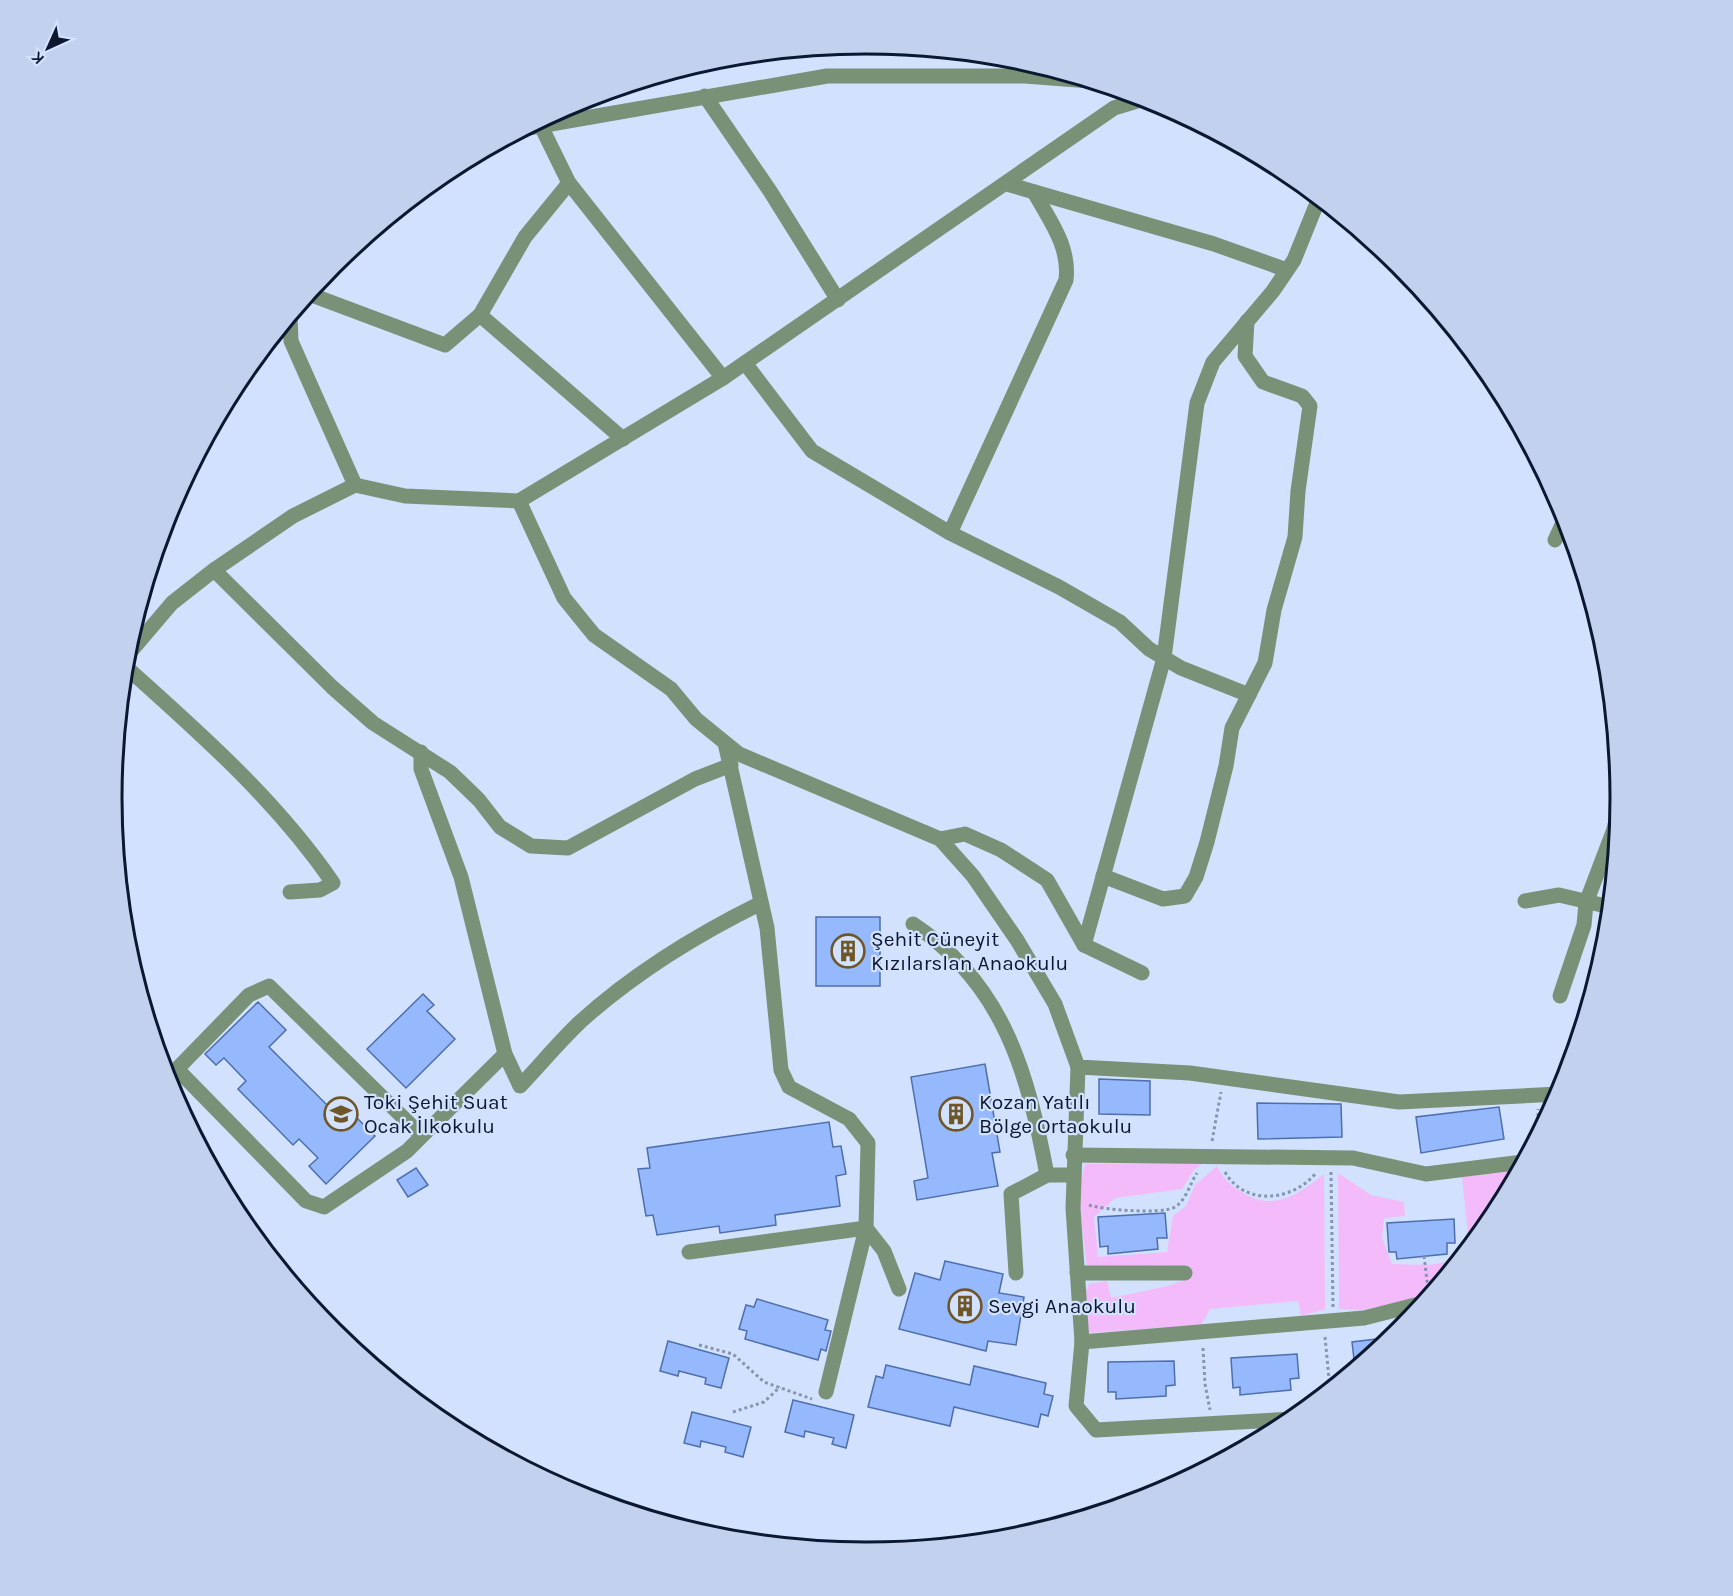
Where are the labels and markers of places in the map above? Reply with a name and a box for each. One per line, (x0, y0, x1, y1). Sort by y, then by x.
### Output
place label: Şehit Cüneyit Kızılarslan Anaokulu (871, 927, 1068, 975)
building icon: Şehit Cüneyit Kızılarslan Anaokulu (830, 933, 866, 969)
place label: Toki Şehit Suat Ocak İlkokulu (364, 1090, 508, 1138)
place label: Kozan Yatılı Bölge Ortaokulu (979, 1090, 1132, 1138)
school or university icon: Toki Şehit Suat Ocak İlkokulu (323, 1096, 359, 1132)
building icon: Kozan Yatılı Bölge Ortaokulu (938, 1096, 974, 1132)
building icon: Sevgi Anaokulu (947, 1288, 983, 1324)
place label: Sevgi Anaokulu (988, 1294, 1136, 1318)

